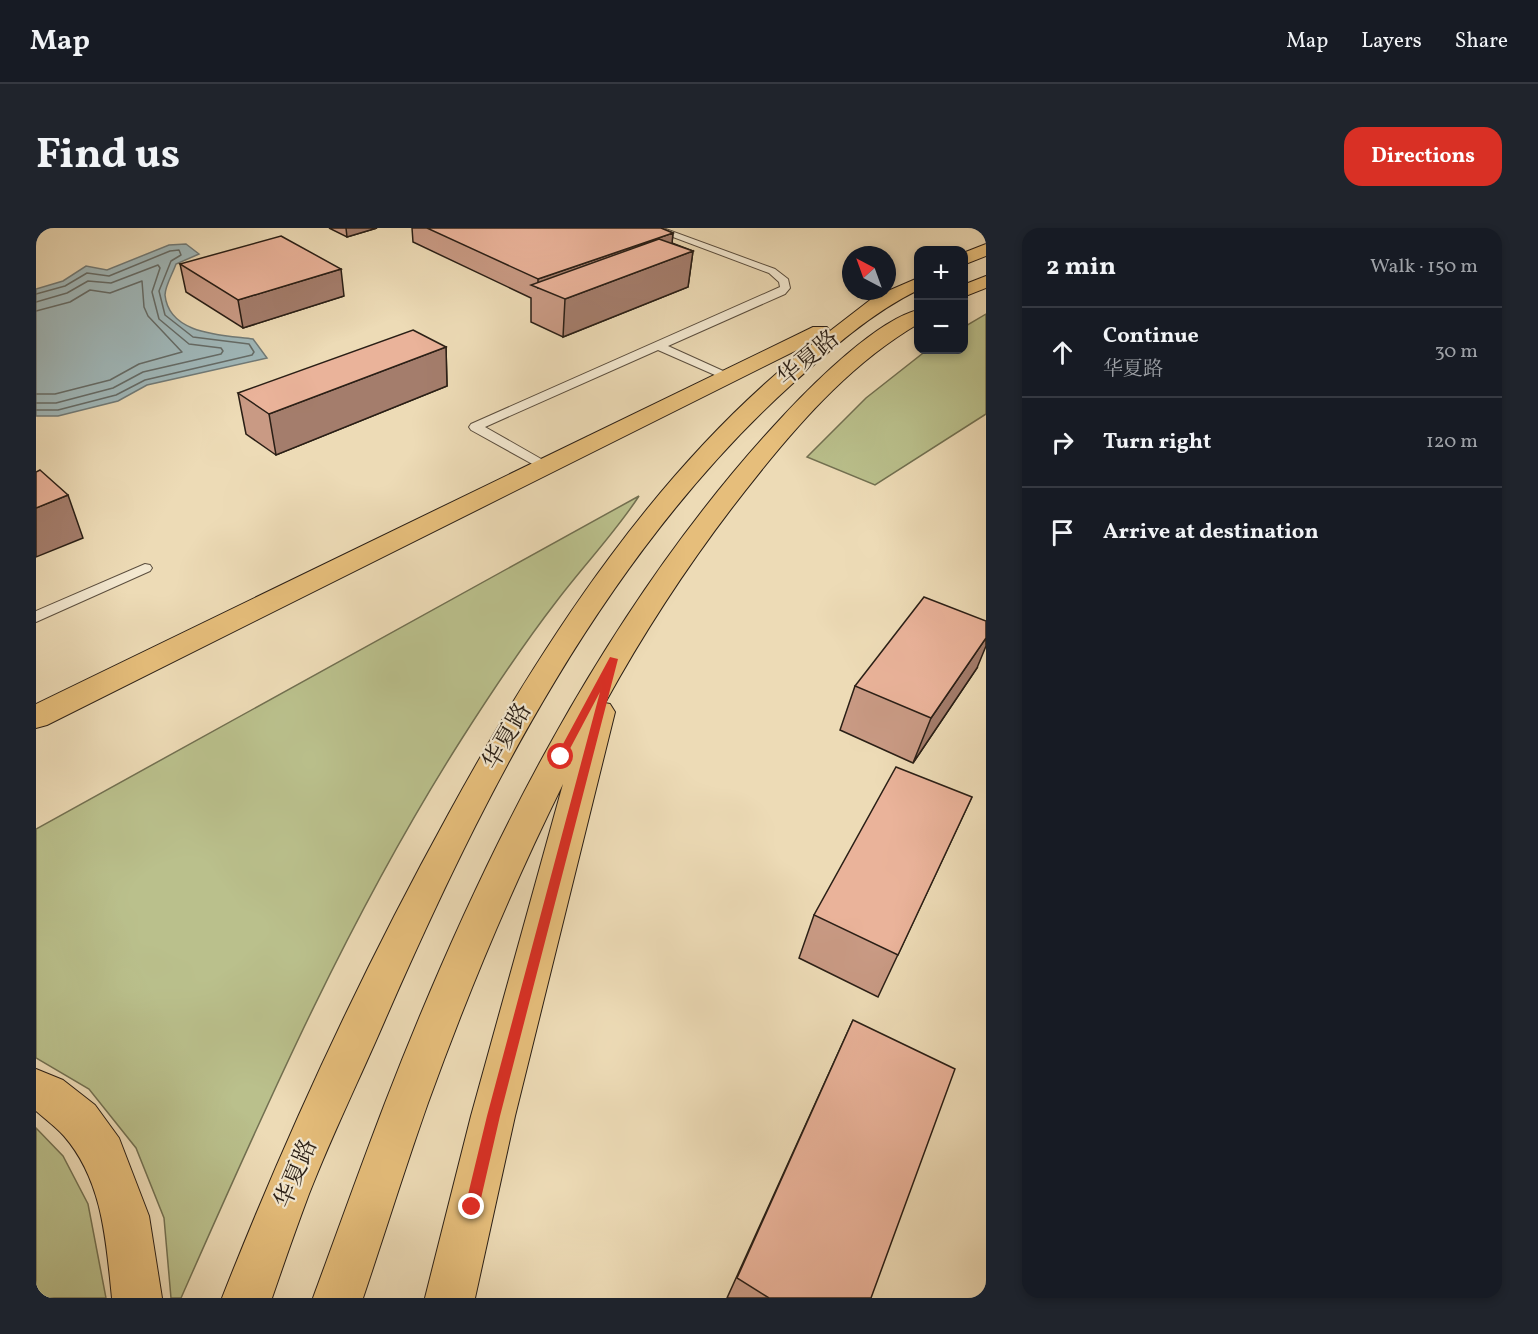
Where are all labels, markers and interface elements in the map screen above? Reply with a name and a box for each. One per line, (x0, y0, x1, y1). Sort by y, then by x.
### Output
text: Map (30, 22, 90, 61)
text: Map (1286, 27, 1328, 56)
text: Layers (1361, 27, 1422, 56)
text: Share (1455, 27, 1508, 56)
text: Find us (36, 127, 180, 186)
button: Directions (1344, 127, 1502, 186)
north arrow (842, 246, 896, 300)
map controls (914, 246, 968, 354)
button: + (914, 246, 968, 300)
text: 2 min (1046, 249, 1116, 285)
text: Walk · 150 m (1370, 253, 1478, 281)
button: − (914, 300, 968, 354)
text: Continue (1103, 321, 1199, 352)
street label: 华夏路 (770, 323, 848, 395)
icon: ahead (1046, 336, 1079, 369)
text: 30 m (1434, 338, 1478, 366)
text: 华夏路 (1103, 356, 1163, 384)
icon: right (1046, 426, 1079, 459)
text: Turn right (1103, 427, 1211, 458)
text: 120 m (1426, 428, 1478, 456)
icon: arrive (1046, 516, 1079, 549)
text: Arrive at destination (1103, 517, 1319, 548)
street label: 华夏路 (475, 697, 541, 777)
route start (547, 743, 573, 769)
street label: 华夏路 (267, 1134, 327, 1214)
route end (458, 1193, 484, 1219)

